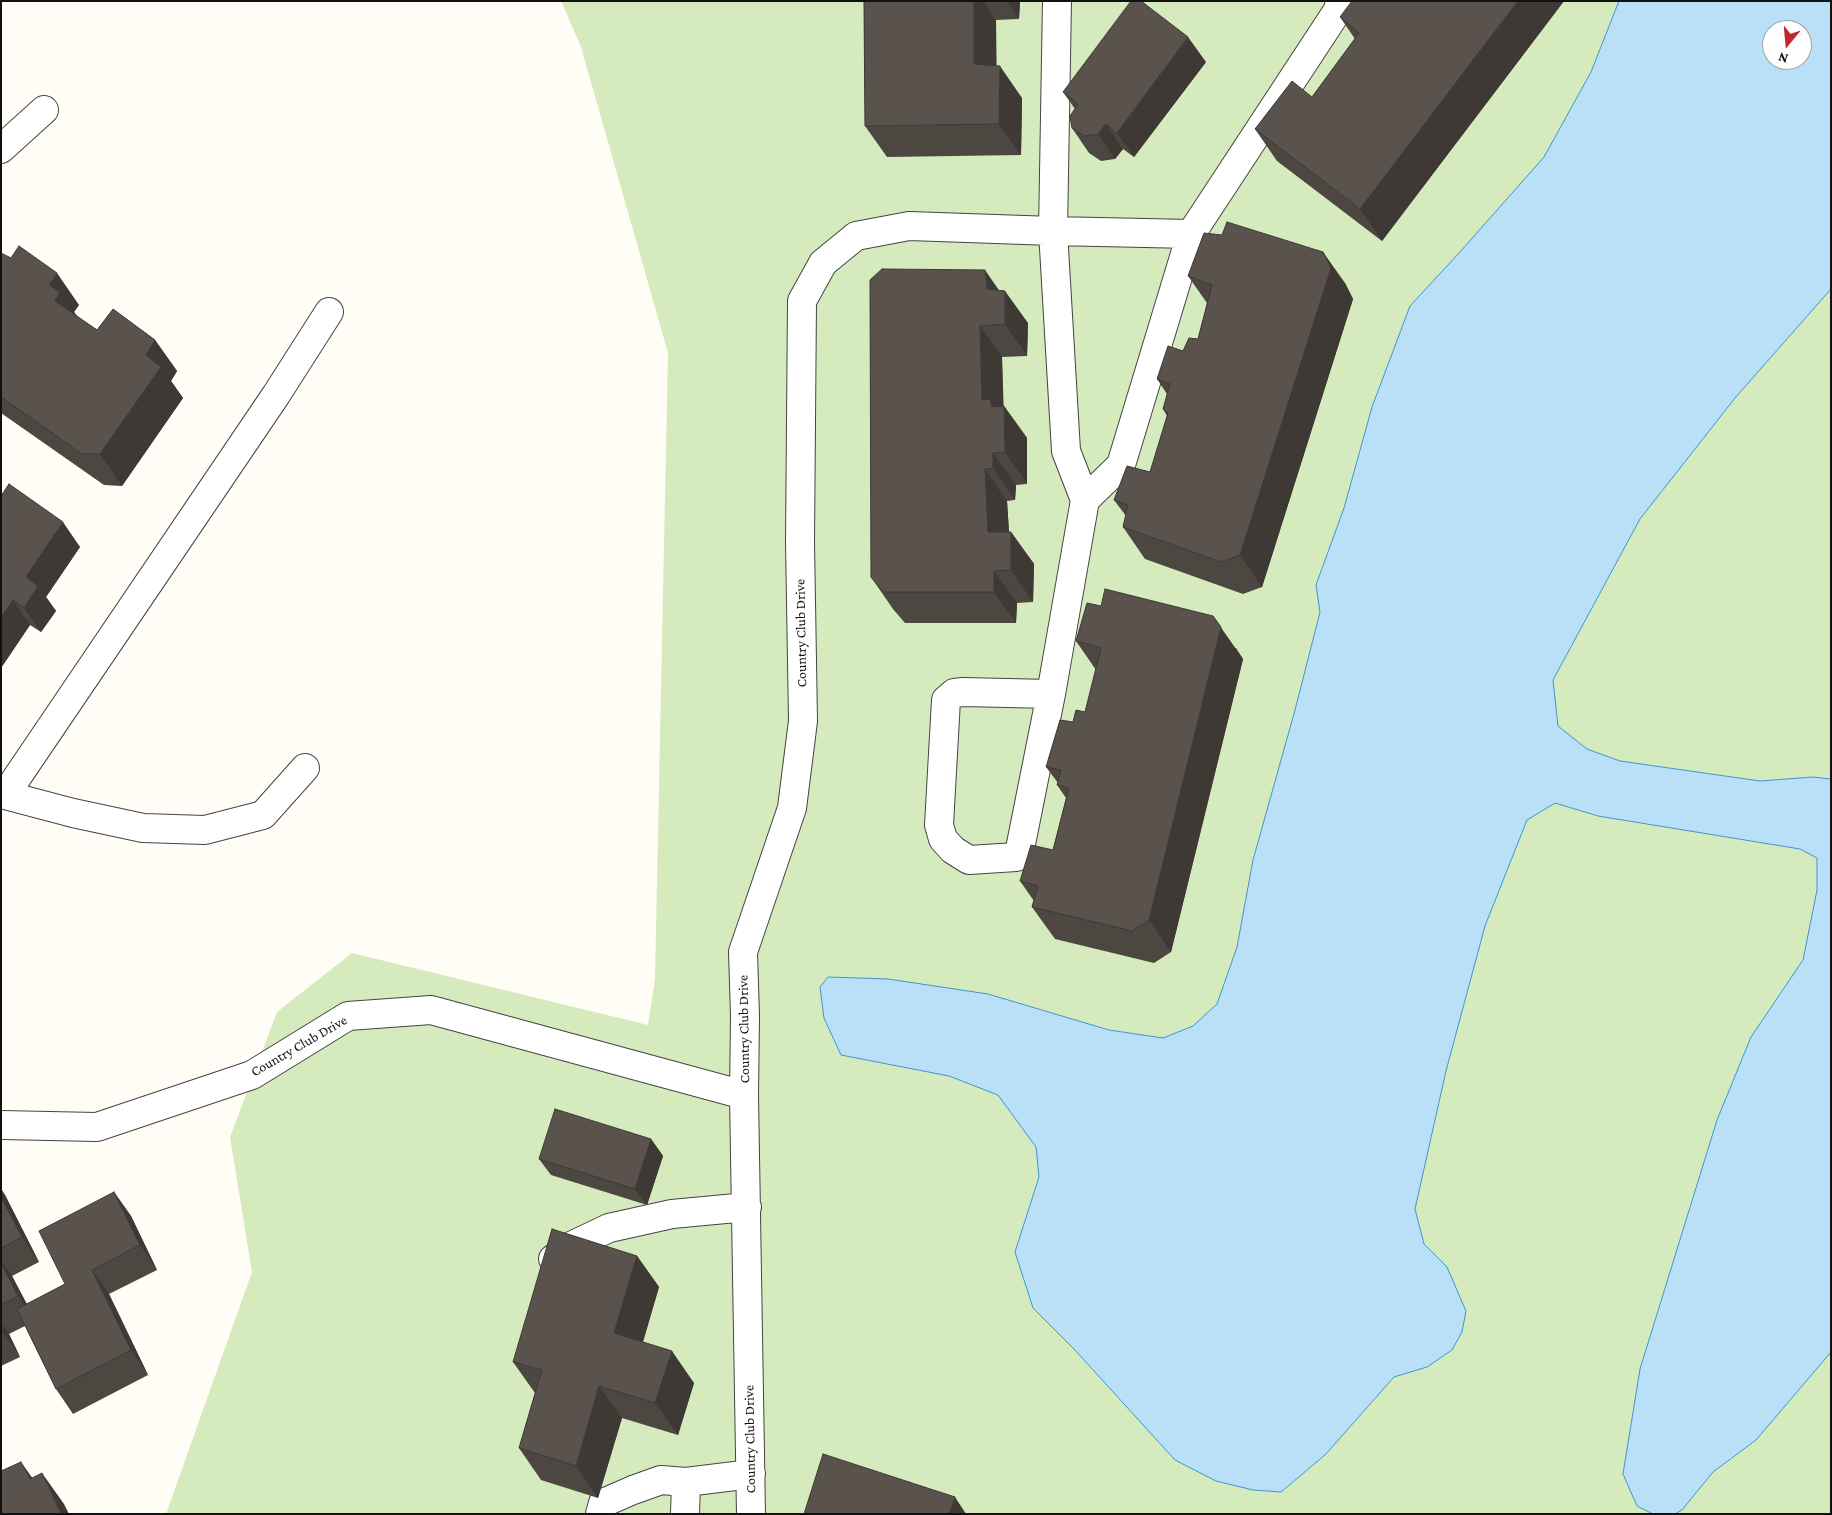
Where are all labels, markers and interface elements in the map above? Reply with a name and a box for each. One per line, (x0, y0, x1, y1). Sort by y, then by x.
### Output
north arrow (1762, 20, 1812, 70)
text: N (1776, 49, 1790, 67)
street label: Country Club Drive (792, 579, 810, 687)
street label: Country Club Drive (735, 975, 753, 1083)
street label: Country Club Drive (248, 1012, 350, 1080)
street label: Country Club Drive (741, 1385, 759, 1493)

